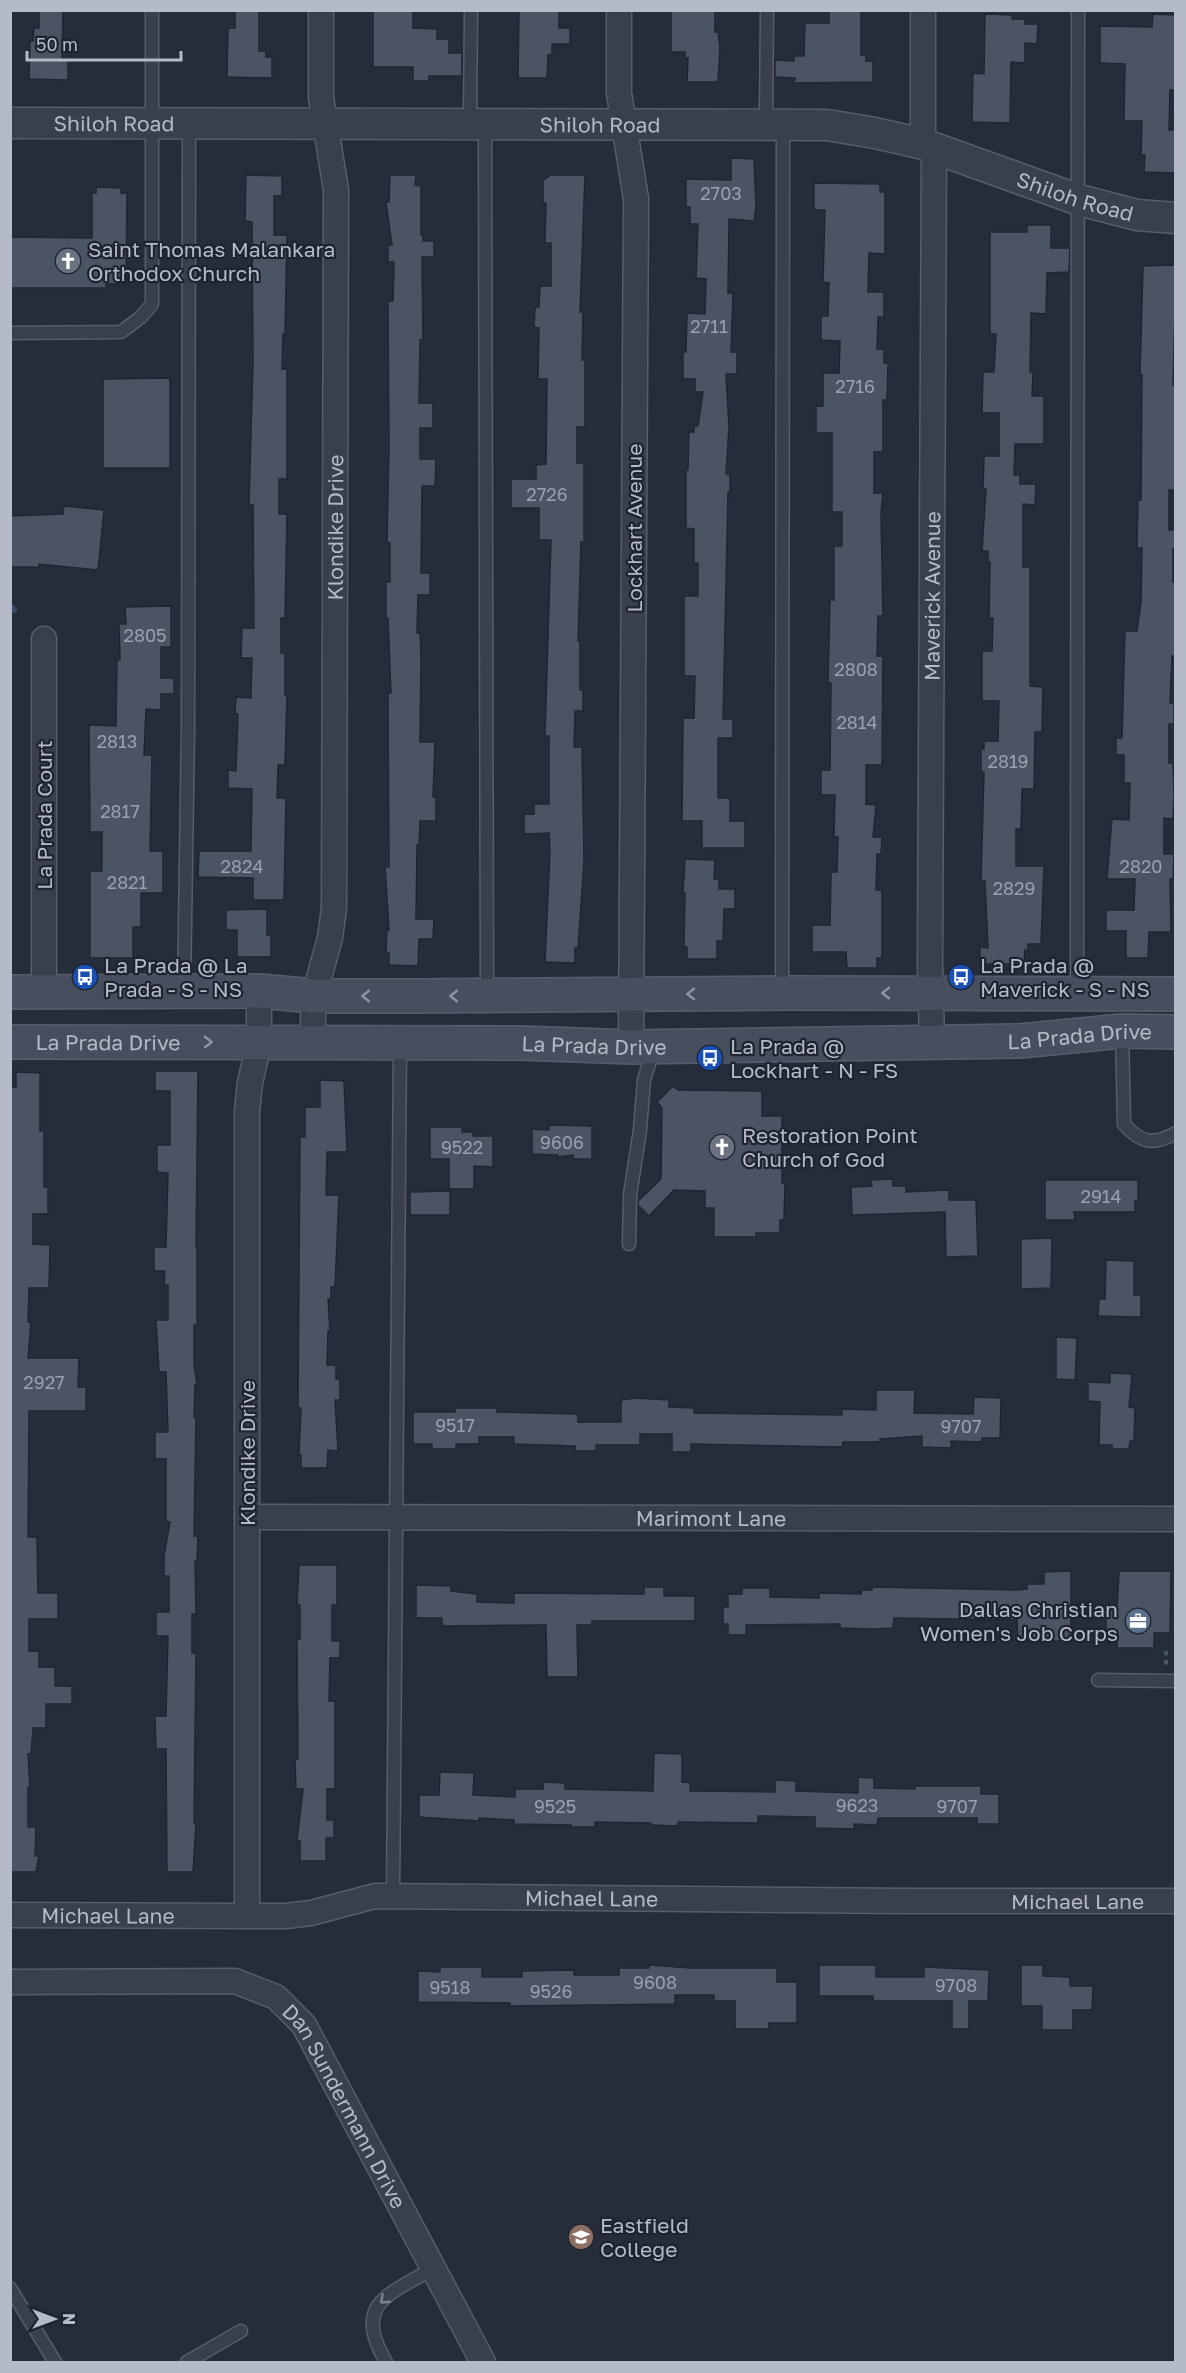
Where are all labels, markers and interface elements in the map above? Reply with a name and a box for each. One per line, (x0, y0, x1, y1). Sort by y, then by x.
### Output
scale bar (27, 24, 182, 62)
text: 50 m (36, 33, 78, 55)
street label: Shiloh Road (54, 110, 174, 136)
street label: Shiloh Road (540, 111, 660, 138)
street label: Shiloh Road (1013, 166, 1136, 227)
house number: 2703 (700, 182, 742, 204)
place label: Saint Thomas Malankara Orthodox Church (88, 236, 335, 286)
church icon: Saint Thomas Malankara Orthodox Church (53, 246, 83, 276)
house number: 2711 (690, 315, 728, 337)
house number: 2716 (835, 375, 875, 397)
street label: Lockhart Avenue (621, 444, 647, 612)
street label: Klondike Drive (322, 455, 348, 600)
house number: 2726 (526, 483, 568, 505)
street label: Maverick Avenue (918, 511, 945, 681)
house number: 2805 (123, 624, 167, 646)
house number: 2808 (834, 658, 878, 680)
house number: 2814 (836, 711, 878, 733)
house number: 2813 (97, 730, 137, 752)
street label: La Prada Court (31, 740, 57, 890)
house number: 2819 (987, 750, 1029, 772)
house number: 2817 (100, 800, 140, 822)
house number: 2824 (221, 855, 263, 877)
house number: 2820 (1119, 855, 1163, 877)
house number: 2821 (107, 871, 148, 893)
house number: 2829 (993, 877, 1035, 899)
place label: La Prada @ La Prada - S - NS (104, 952, 248, 1002)
place label: La Prada @ Maverick - S - NS (980, 952, 1150, 1002)
bus stop icon: La Prada @ La Prada - S - NS (70, 962, 100, 992)
bus stop icon: La Prada @ Maverick - S - NS (946, 962, 976, 992)
one-way arrow (882, 987, 891, 999)
one-way arrow (687, 988, 696, 1000)
one-way arrow (362, 990, 371, 1002)
one-way arrow (450, 990, 459, 1002)
street label: La Prada Drive (1007, 1018, 1152, 1054)
street label: La Prada Drive (35, 1029, 181, 1055)
street label: La Prada Drive (521, 1030, 667, 1060)
place label: La Prada @ Lockhart - N - FS (730, 1033, 898, 1083)
one-way arrow (203, 1036, 212, 1048)
bus stop icon: La Prada @ Lockhart - N - FS (695, 1043, 725, 1073)
place label: Restoration Point Church of God (742, 1122, 918, 1172)
house number: 9606 (540, 1131, 584, 1153)
church icon: Restoration Point Church of God (707, 1132, 737, 1162)
house number: 9522 (441, 1136, 483, 1158)
house number: 2914 (1080, 1185, 1122, 1207)
house number: 2927 (23, 1371, 65, 1393)
street label: Klondike Drive (234, 1380, 260, 1526)
house number: 9517 (435, 1414, 475, 1436)
house number: 9707 (940, 1415, 982, 1437)
street label: Marimont Lane (636, 1505, 786, 1531)
place label: Dallas Christian Women's Job Corps (920, 1596, 1118, 1646)
office icon: Dallas Christian Women's Job Corps (1123, 1606, 1153, 1636)
house number: 9623 (836, 1794, 878, 1816)
house number: 9525 (534, 1795, 576, 1817)
house number: 9707 (936, 1795, 978, 1817)
street label: Michael Lane (525, 1884, 658, 1912)
street label: Michael Lane (1011, 1888, 1144, 1914)
street label: Michael Lane (41, 1902, 175, 1929)
house number: 9608 (633, 1971, 677, 1993)
house number: 9708 (935, 1974, 977, 1996)
house number: 9518 (429, 1976, 471, 1998)
house number: 9526 (530, 1980, 572, 2002)
street label: Dan Sundermann Drive (277, 1998, 412, 2213)
place label: Eastfield College (600, 2212, 689, 2262)
school or university icon: Eastfield College (566, 2222, 596, 2252)
north arrow (24, 2289, 84, 2349)
one-way arrow (380, 2293, 390, 2304)
text: N (59, 2313, 79, 2325)

